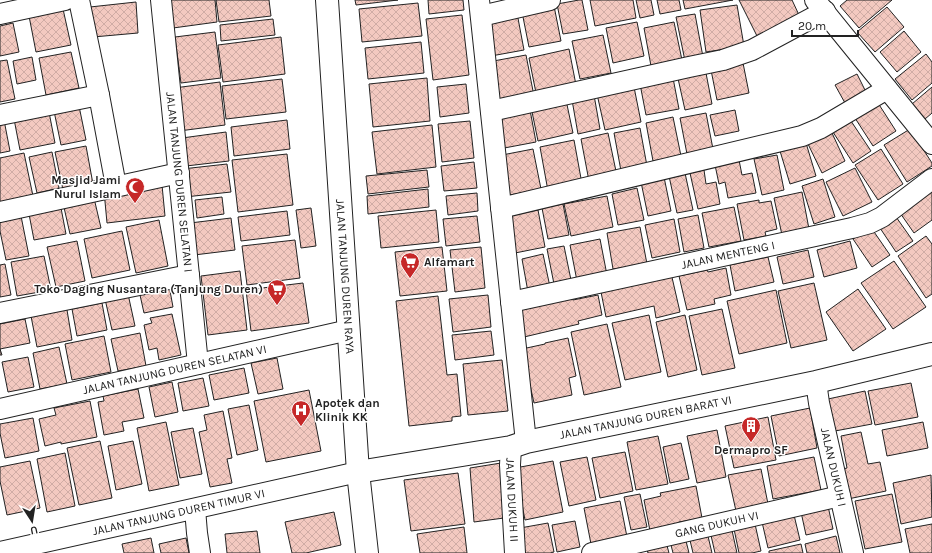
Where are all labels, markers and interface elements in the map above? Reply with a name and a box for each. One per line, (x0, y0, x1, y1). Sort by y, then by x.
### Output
scale bar (792, 12, 858, 38)
text: 20 m (798, 19, 826, 33)
street label: JALAN TANJUNG DUREN SELATAN I (163, 91, 196, 273)
place label: Masjid Jami Nurul Islam (51, 173, 121, 201)
mosque icon: Masjid Jami Nurul Islam (124, 176, 146, 204)
street label: JALAN TANJUNG DUREN RAYA (333, 199, 357, 354)
street label: JALAN MENTENG I (680, 238, 776, 272)
supermarket icon: Alfamart (399, 251, 421, 279)
place label: Alfamart (424, 255, 475, 269)
supermarket icon: Toko Daging Nusantara (Tanjung Duren) (266, 278, 288, 306)
place label: Toko Daging Nusantara (Tanjung Duren) (34, 282, 263, 296)
street label: JALAN TANJUNG DUREN SELATAN VI (81, 342, 268, 397)
street label: JALAN TANJUNG DUREN BARAT VI (558, 393, 733, 442)
place label: Apotek dan Klinik KK (315, 396, 380, 424)
hospital icon: Apotek dan Klinik KK (290, 399, 312, 427)
building icon: Dermapro SF (740, 415, 762, 443)
street label: JALAN DUKUH I (818, 426, 849, 508)
place label: Dermapro SF (714, 443, 788, 457)
street label: JALAN DUKUH II (503, 458, 521, 542)
street label: JALAN TANJUNG DUREN TIMUR VI (91, 486, 266, 538)
north arrow (12, 501, 52, 541)
street label: GANG DUKUH VI (674, 508, 760, 541)
text: U (29, 523, 39, 537)

